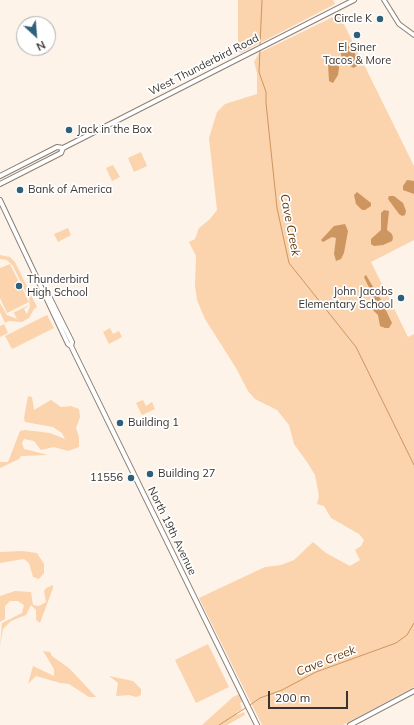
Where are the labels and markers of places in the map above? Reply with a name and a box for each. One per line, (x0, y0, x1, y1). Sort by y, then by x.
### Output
place label: Circle K (334, 12, 372, 26)
marker: Circle K (375, 14, 385, 24)
marker: El Siner Tacos & More (352, 30, 362, 40)
place label: El Siner Tacos & More (323, 41, 391, 67)
place label: Jack in the Box (77, 123, 152, 137)
marker: Jack in the Box (64, 125, 74, 135)
place label: Bank of America (28, 183, 112, 197)
marker: Bank of America (15, 185, 25, 195)
place label: Thunderbird High School (27, 273, 89, 299)
marker: Thunderbird High School (14, 281, 24, 291)
place label: John Jacobs Elementary School (298, 285, 393, 311)
marker: John Jacobs Elementary School (396, 293, 406, 303)
place label: Building 1 (128, 416, 179, 430)
marker: Building 1 (115, 418, 125, 428)
place label: Building 27 (158, 467, 215, 481)
marker: Building 27 (145, 469, 155, 479)
place label: 11556 (90, 471, 123, 485)
marker: 11556 (126, 473, 136, 483)

